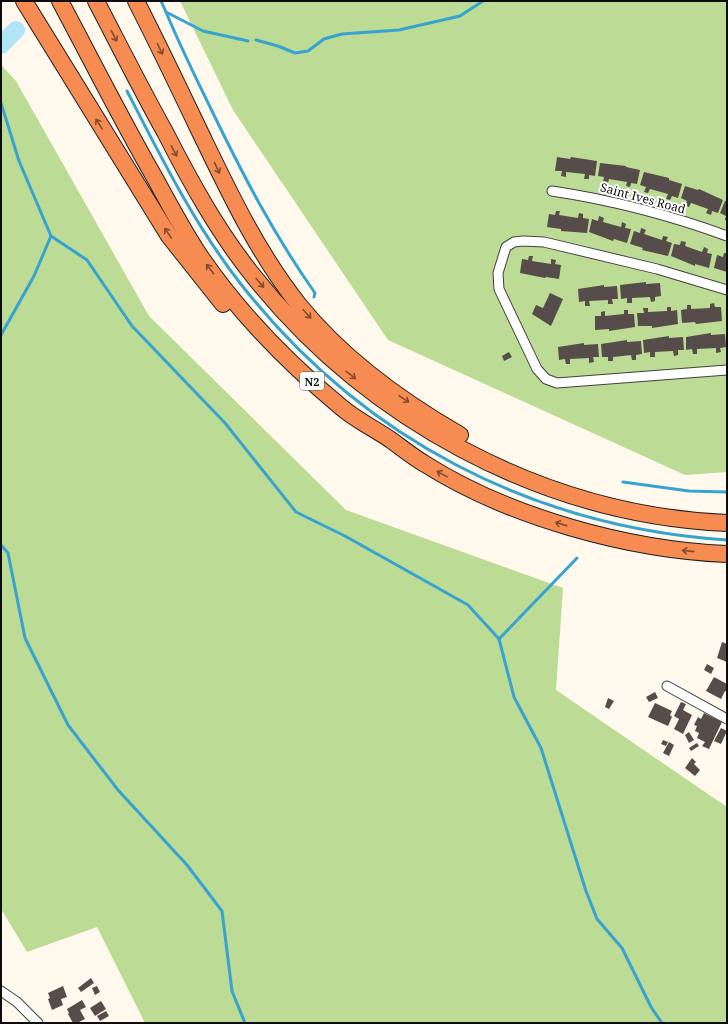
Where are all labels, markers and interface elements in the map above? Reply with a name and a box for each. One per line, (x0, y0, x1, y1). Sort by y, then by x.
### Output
one-way arrow (111, 30, 118, 42)
one-way arrow (157, 42, 164, 54)
one-way arrow (94, 118, 103, 129)
one-way arrow (171, 145, 179, 157)
one-way arrow (214, 161, 221, 173)
street label: Saint Ives Road (599, 178, 688, 218)
one-way arrow (164, 228, 172, 239)
one-way arrow (206, 263, 214, 274)
one-way arrow (255, 278, 264, 289)
one-way arrow (302, 309, 312, 319)
one-way arrow (346, 371, 357, 380)
road number: N2 (300, 372, 324, 390)
one-way arrow (399, 395, 410, 404)
one-way arrow (436, 469, 448, 477)
one-way arrow (555, 520, 568, 527)
one-way arrow (682, 547, 695, 555)

